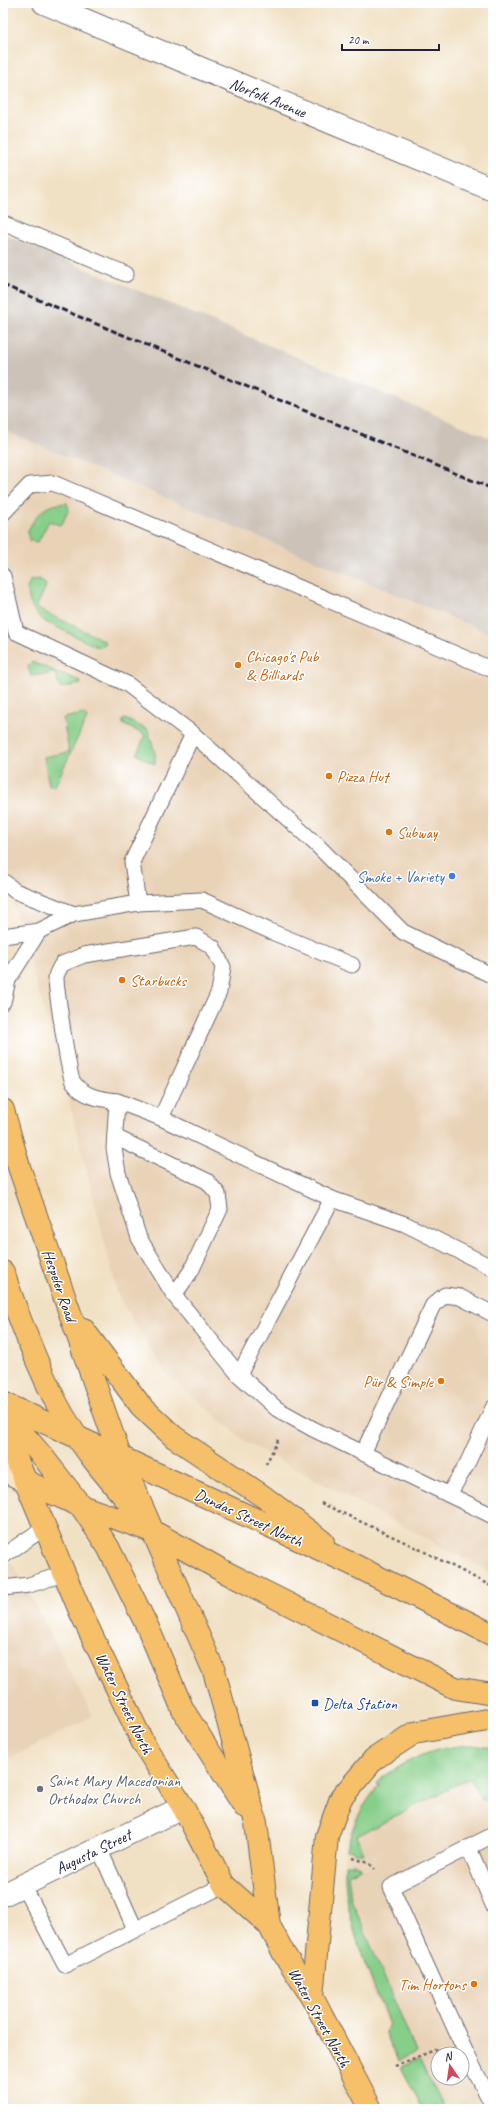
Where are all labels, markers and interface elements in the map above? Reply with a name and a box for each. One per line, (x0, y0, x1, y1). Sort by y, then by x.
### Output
scale bar (342, 26, 439, 52)
text: 20 m (348, 32, 370, 48)
street label: Norfolk Avenue (227, 74, 310, 123)
place label: Chicago's Pub & Billiards (246, 647, 319, 685)
marker: Chicago's Pub & Billiards (233, 660, 243, 670)
place label: Pizza Hut (337, 767, 391, 787)
marker: Pizza Hut (324, 771, 334, 781)
place label: Subway (397, 823, 439, 843)
marker: Subway (384, 827, 394, 837)
place label: Smoke + Variety (357, 867, 446, 887)
marker: Smoke + Variety (447, 871, 457, 881)
place label: Starbucks (130, 971, 188, 991)
marker: Starbucks (117, 975, 127, 985)
street label: Hespeler Road (37, 1247, 82, 1327)
place label: Pür & Simple (363, 1372, 435, 1392)
marker: Pür & Simple (436, 1376, 446, 1386)
street label: Dundas Street North (191, 1484, 306, 1552)
street label: Water Street North (91, 1649, 158, 1758)
place label: Delta Station (323, 1694, 398, 1714)
marker: Delta Station (310, 1698, 320, 1708)
place label: Saint Mary Macedonian Orthodox Church (48, 1771, 181, 1809)
marker: Saint Mary Macedonian Orthodox Church (35, 1784, 45, 1794)
street label: Augusta Street (52, 1824, 137, 1879)
street label: Water Street North (284, 1964, 355, 2071)
place label: Tim Hortons (399, 1975, 468, 1995)
marker: Tim Hortons (469, 1979, 479, 1989)
north arrow (430, 2046, 470, 2086)
text: N (443, 2048, 455, 2064)

